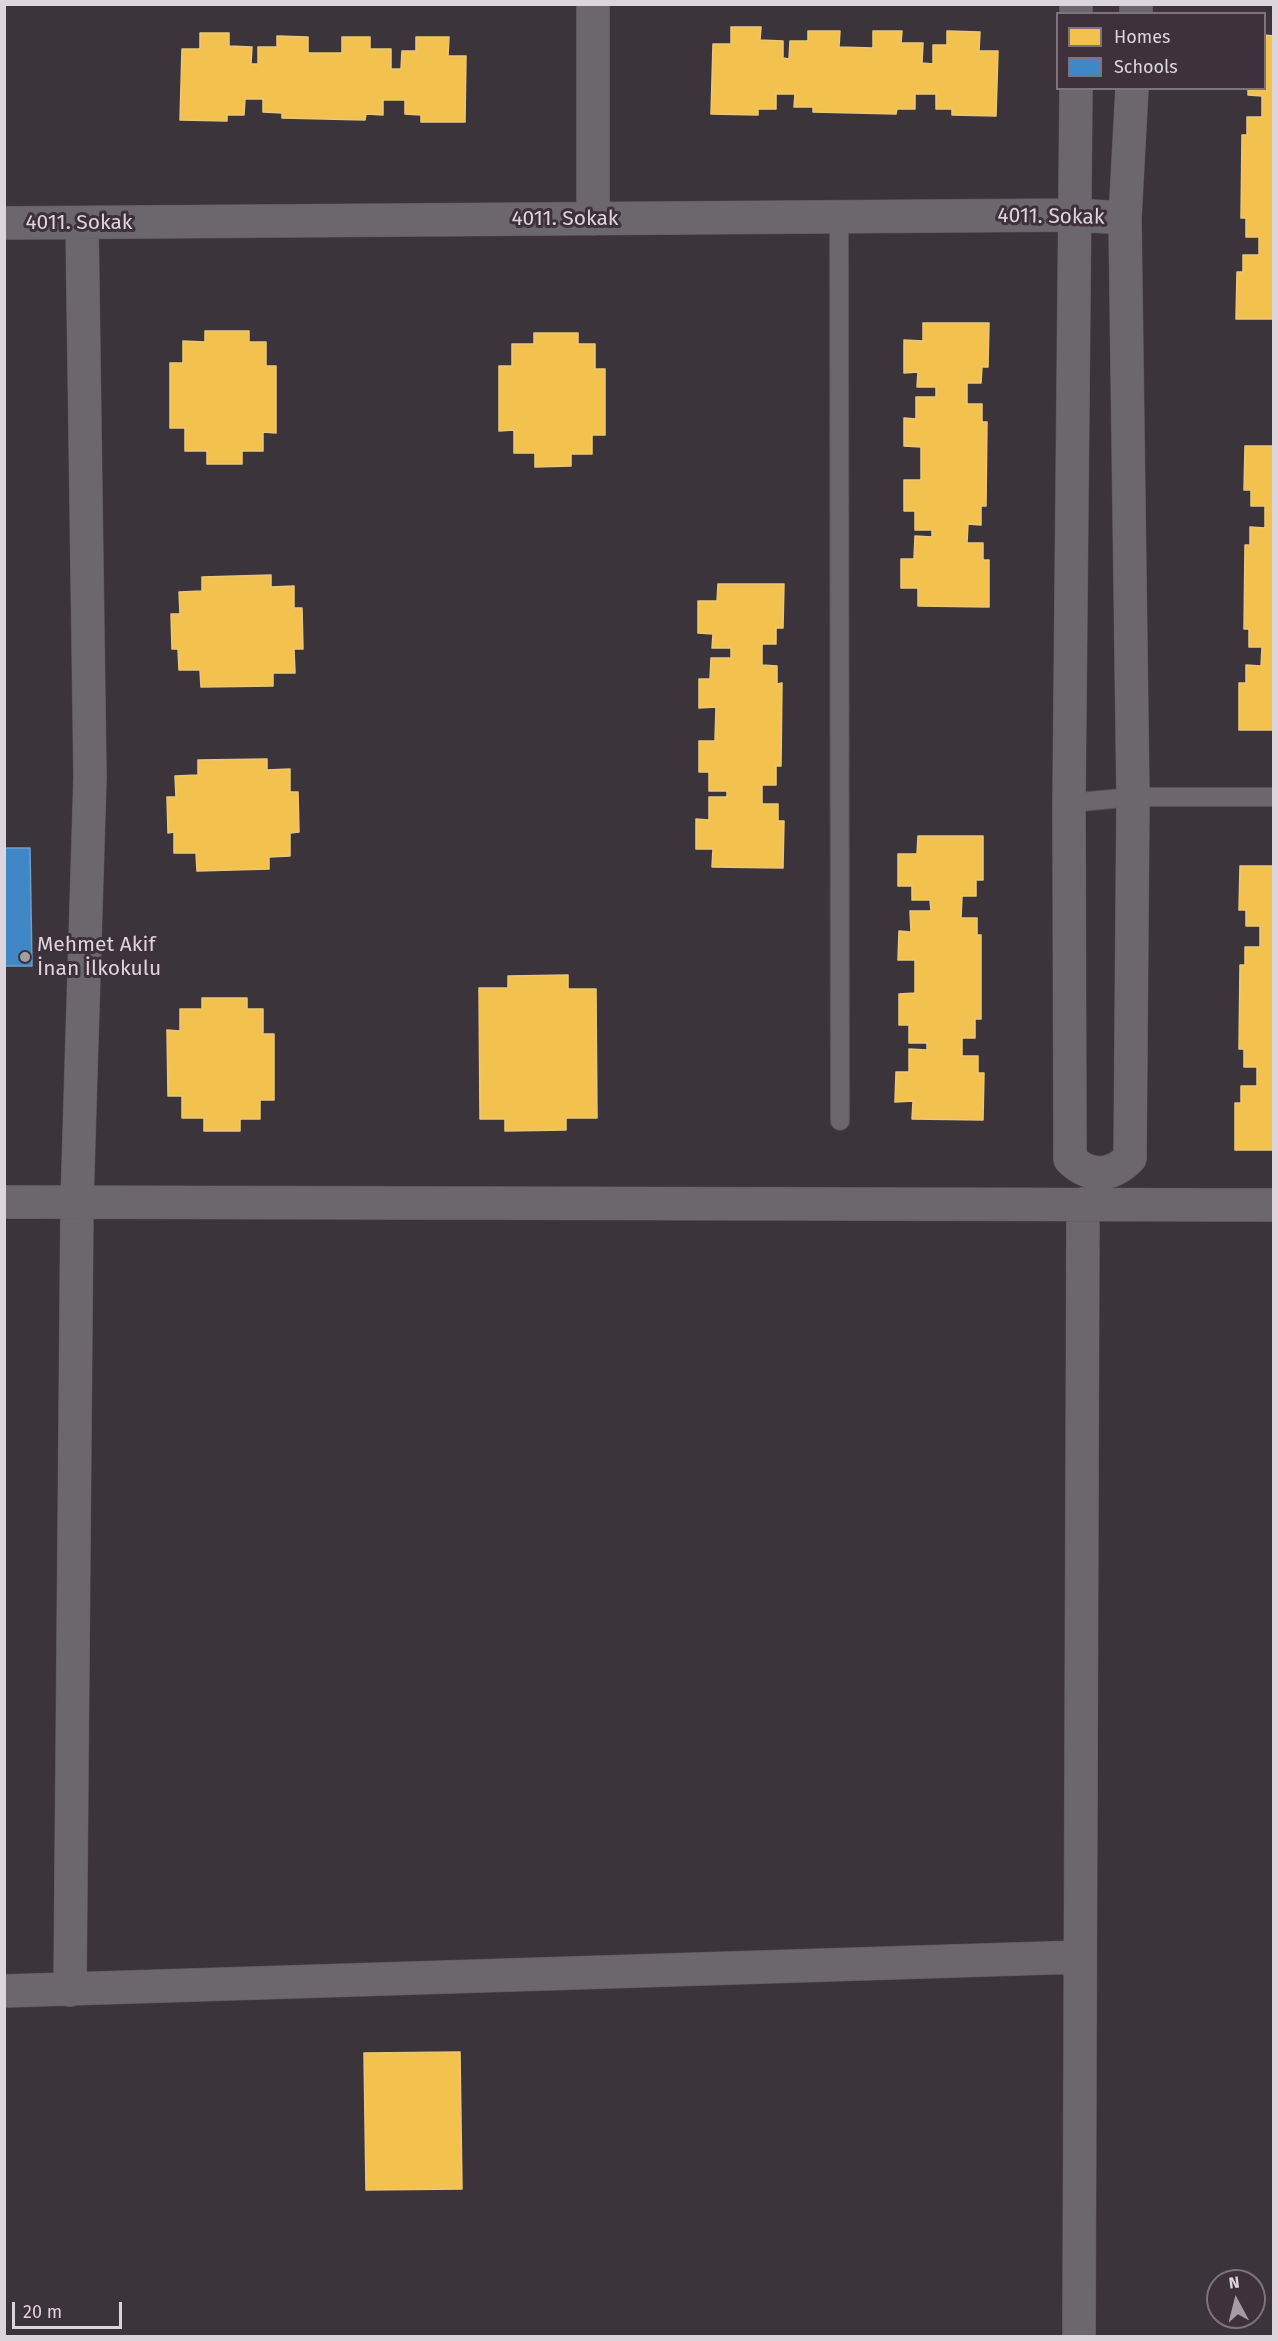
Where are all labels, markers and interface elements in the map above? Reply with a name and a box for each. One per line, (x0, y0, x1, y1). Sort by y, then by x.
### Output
legend (1056, 12, 1266, 90)
text: Homes (1114, 26, 1170, 48)
text: Schools (1114, 56, 1178, 78)
street label: 4011. Sokak (997, 203, 1105, 231)
street label: 4011. Sokak (511, 206, 619, 232)
street label: 4011. Sokak (25, 210, 133, 236)
place label: Mehmet Akif İnan İlkokulu (37, 932, 161, 982)
marker: Mehmet Akif İnan İlkokulu (18, 950, 32, 964)
north arrow (1206, 2269, 1266, 2329)
text: N (1228, 2273, 1240, 2293)
scale bar (15, 2290, 124, 2328)
text: 20 m (23, 2301, 62, 2323)

